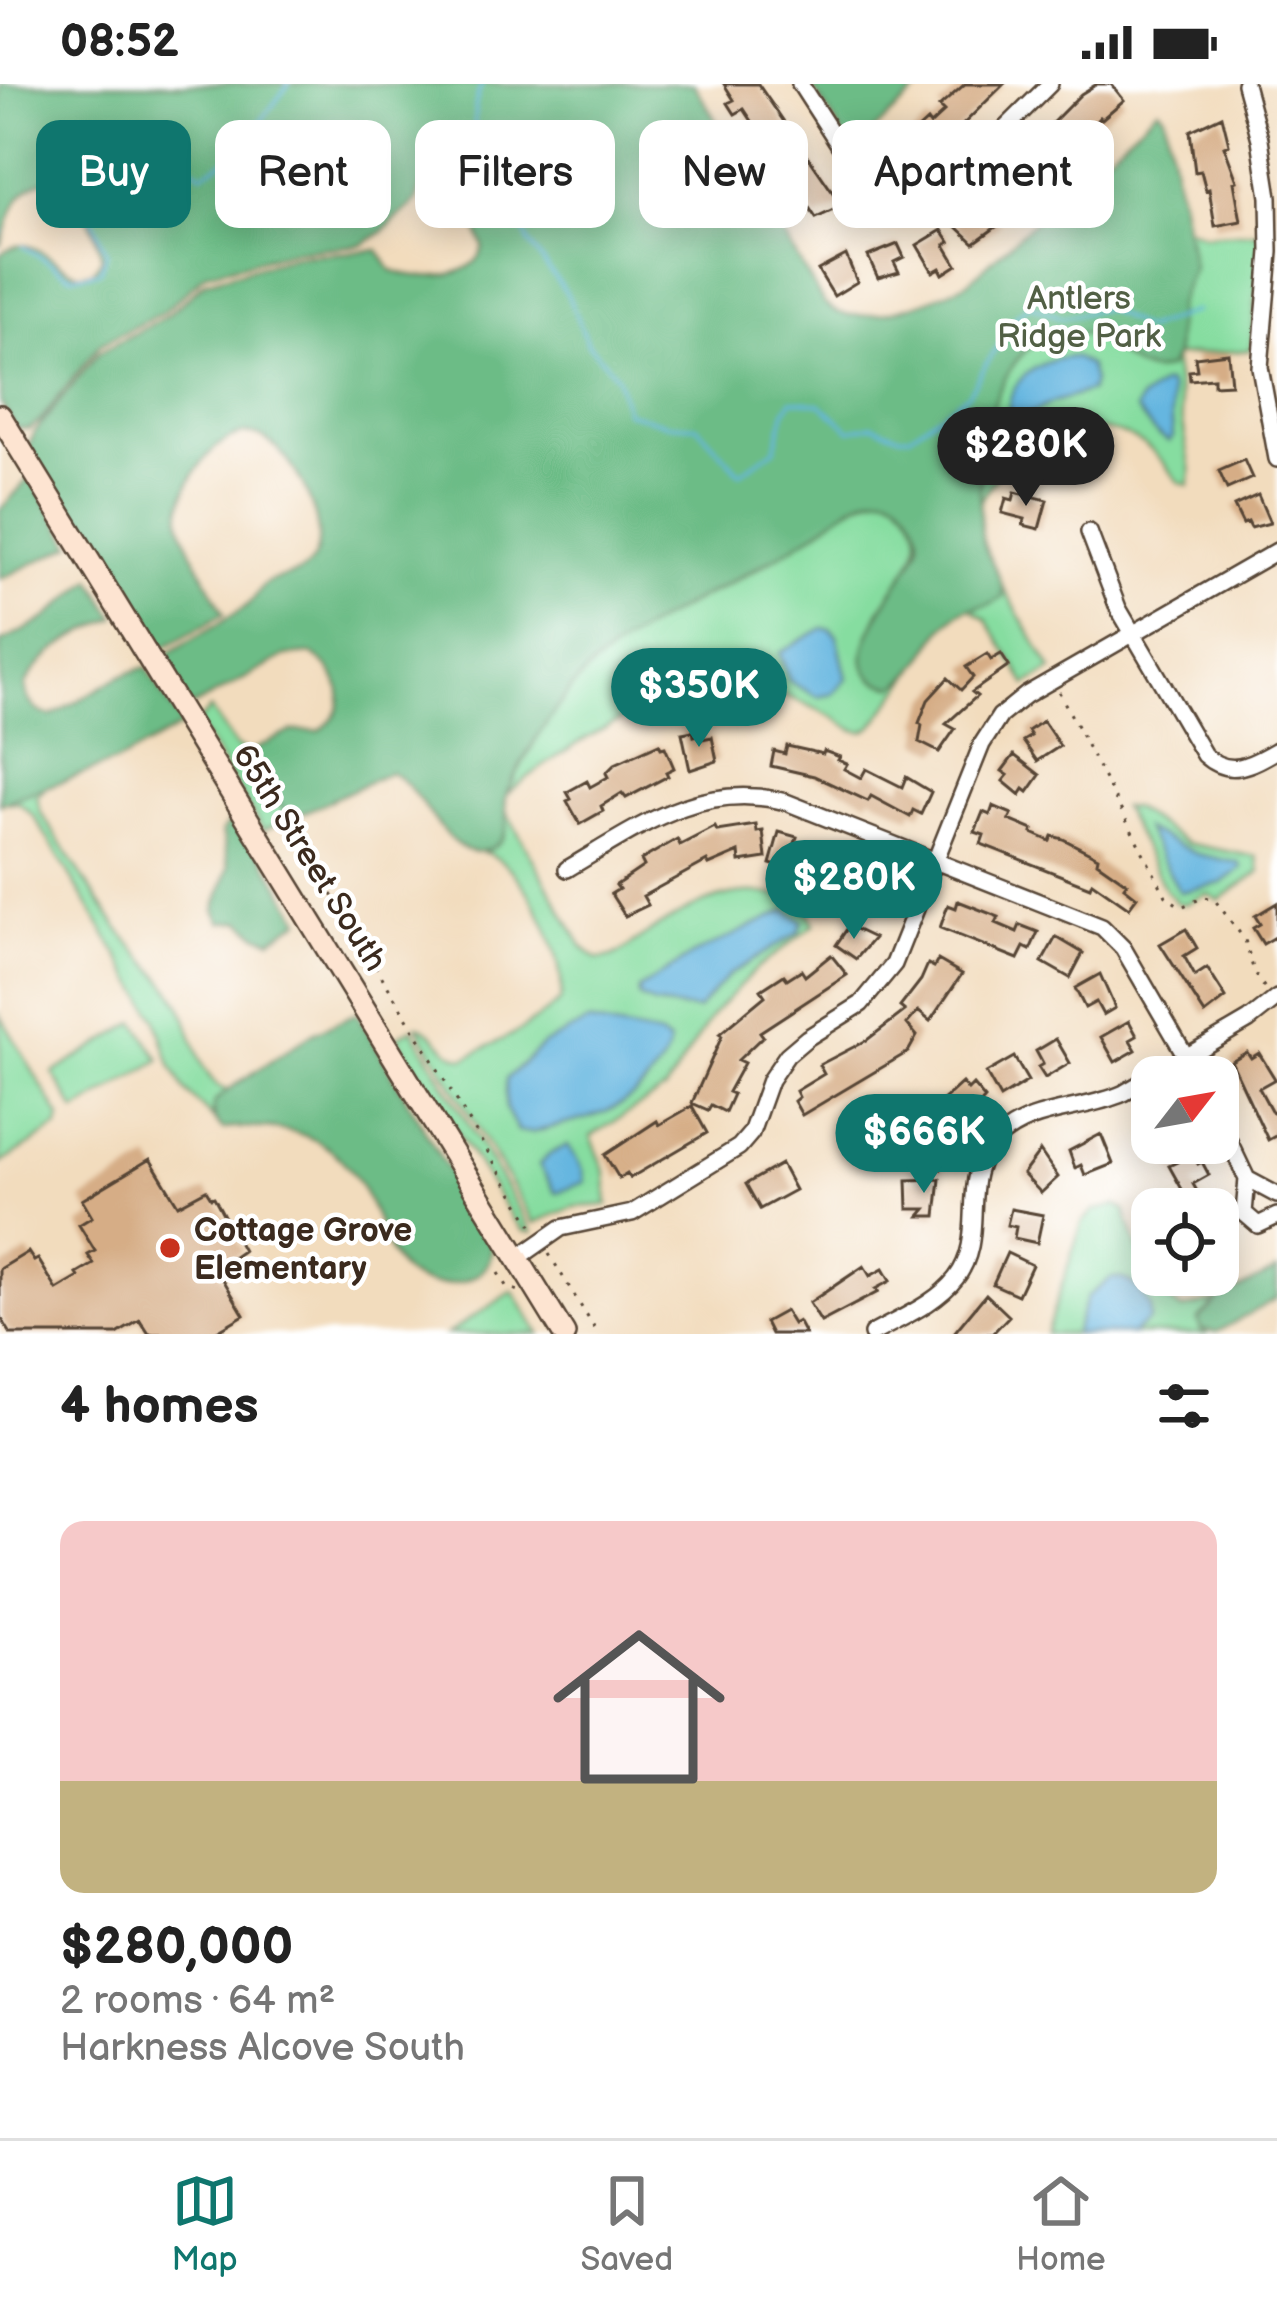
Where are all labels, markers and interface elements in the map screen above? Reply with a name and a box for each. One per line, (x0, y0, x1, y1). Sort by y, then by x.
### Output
text: 08:52 (60, 15, 179, 70)
chip: Buy (36, 120, 191, 228)
chip: Rent (215, 120, 391, 228)
chip: Filters (415, 120, 615, 228)
chip: New (639, 120, 808, 228)
chip: Apartment (832, 120, 1114, 228)
park label: Antlers Ridge Park (997, 279, 1162, 357)
pin: $280K (942, 407, 1110, 509)
text: $280K (964, 422, 1088, 469)
pin: $350K (615, 648, 783, 750)
text: $350K (638, 663, 760, 710)
street label: 65th Street South (224, 737, 395, 979)
pin: $280K (770, 840, 938, 942)
text: $280K (792, 855, 916, 902)
north arrow (1131, 1056, 1239, 1164)
map controls (1131, 1056, 1239, 1296)
pin: $666K (840, 1094, 1008, 1196)
text: $666K (862, 1109, 986, 1156)
button: locate (1131, 1188, 1239, 1296)
place label: Cottage Grove Elementary (194, 1211, 412, 1289)
marker: Cottage Grove Elementary (157, 1235, 183, 1261)
icon: filters (1151, 1373, 1217, 1439)
text: 4 homes (60, 1376, 259, 1437)
icon: home (531, 1599, 747, 1815)
text: $280,000 (60, 1917, 293, 1978)
text: 2 rooms · 64 m² (60, 1978, 335, 2025)
text: Harkness Alcove South (60, 2025, 465, 2072)
tab: Map (171, 2168, 238, 2280)
tab: Saved (580, 2168, 673, 2280)
tab: Home (1016, 2168, 1106, 2280)

